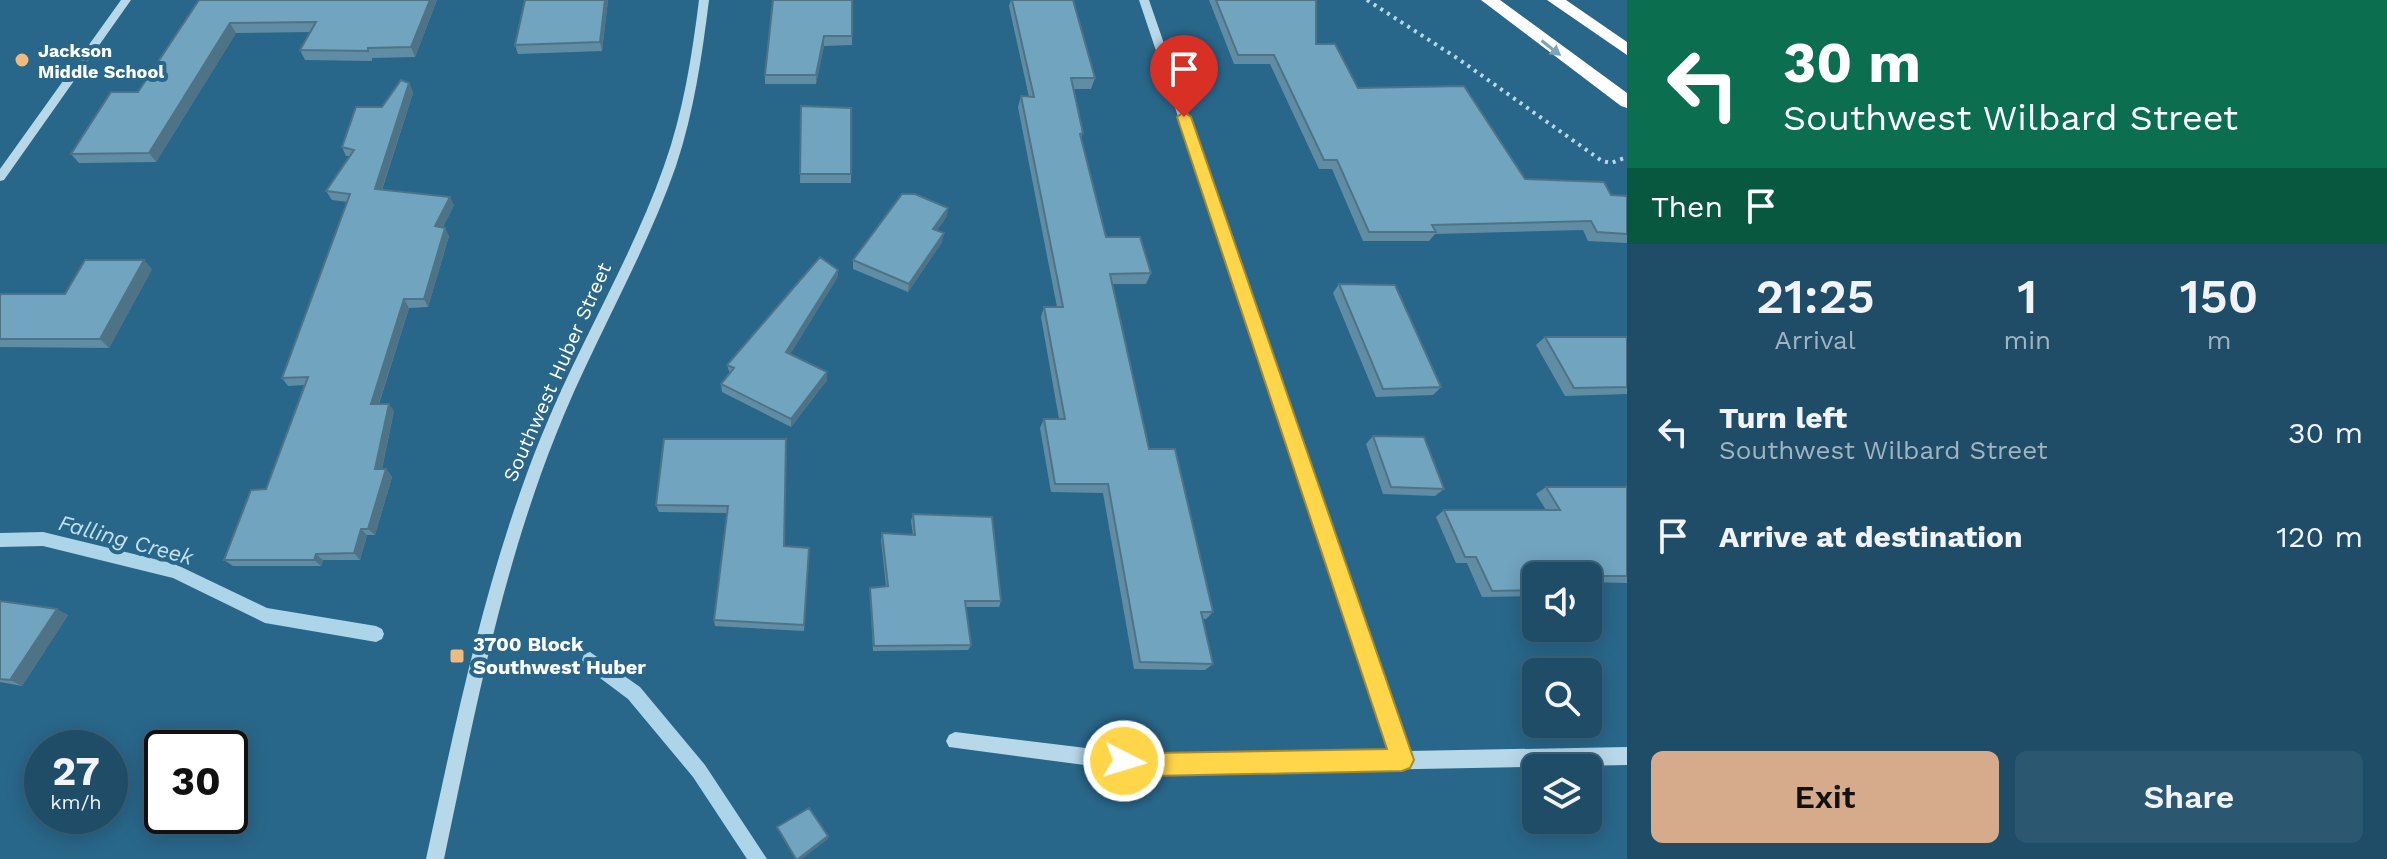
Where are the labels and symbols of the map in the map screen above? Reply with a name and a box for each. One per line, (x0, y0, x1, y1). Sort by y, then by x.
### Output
pin (1150, 35, 1218, 117)
one-way arrow (1541, 39, 1561, 55)
place label: Jackson Middle School (38, 40, 164, 82)
marker: Jackson Middle School (13, 51, 31, 69)
street label: Southwest Huber Street (498, 258, 616, 485)
water label: Falling Creek (56, 510, 197, 570)
place label: 3700 Block Southwest Huber (473, 632, 646, 679)
marker: 3700 Block Southwest Huber (448, 647, 466, 665)
position arrow (1082, 719, 1166, 803)
speed limit sign: 30 (144, 730, 248, 834)

